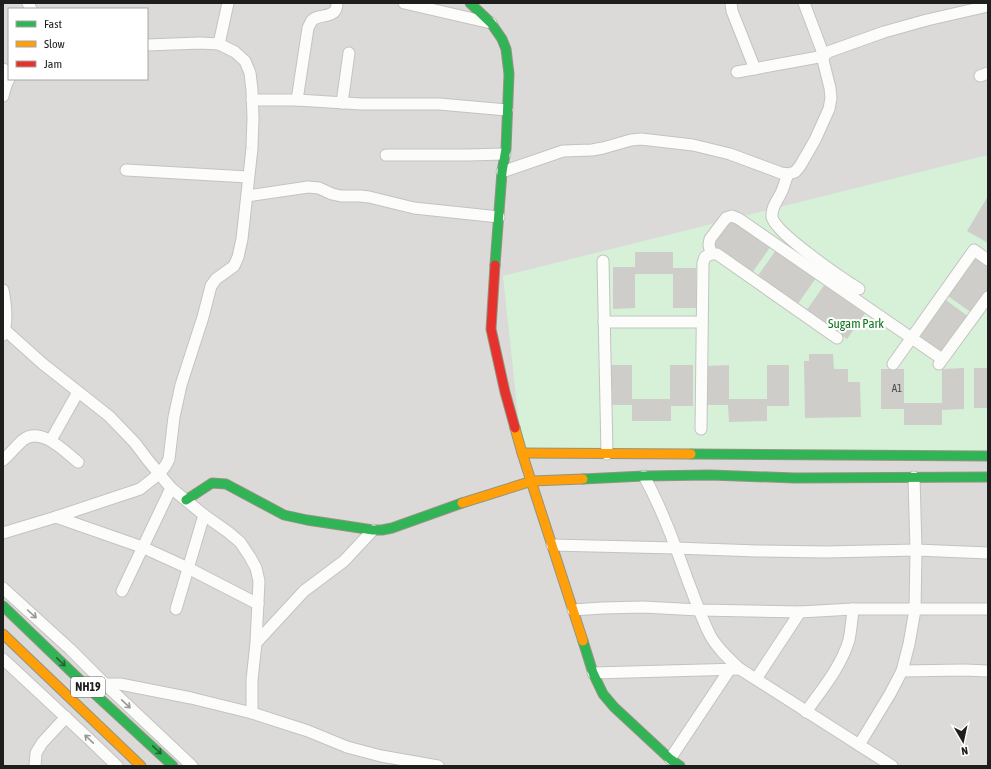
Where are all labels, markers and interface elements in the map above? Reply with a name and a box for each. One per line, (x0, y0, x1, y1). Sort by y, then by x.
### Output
legend (8, 8, 148, 80)
text: Fast (44, 17, 62, 31)
text: Slow (44, 37, 65, 51)
text: Jam (44, 57, 62, 71)
park label: Sugam Park (828, 316, 884, 331)
house number: A1 (892, 382, 902, 394)
one-way arrow (26, 610, 37, 619)
one-way arrow (56, 657, 66, 666)
road number: NH19 (71, 677, 105, 697)
one-way arrow (121, 699, 131, 708)
north arrow (943, 721, 983, 761)
one-way arrow (84, 734, 94, 743)
text: N (960, 744, 969, 757)
one-way arrow (152, 746, 162, 755)

